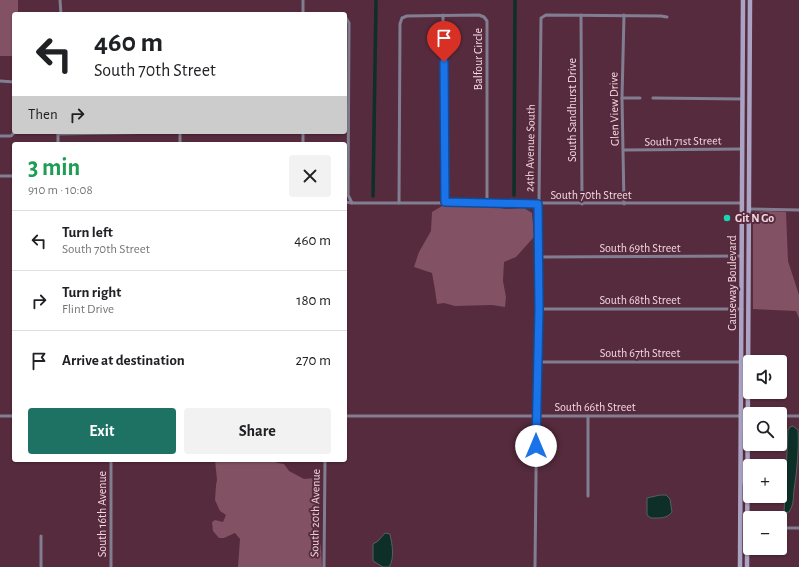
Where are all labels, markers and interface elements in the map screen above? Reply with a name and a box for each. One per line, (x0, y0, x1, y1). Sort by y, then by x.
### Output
pin (427, 21, 461, 62)
icon: arrive (433, 27, 455, 49)
icon: left (28, 28, 80, 80)
street label: Balfour Circle (472, 28, 484, 90)
text: 460 m (94, 29, 163, 57)
street label: South Sandhurst Drive (566, 58, 578, 162)
text: South 70th Street (94, 62, 216, 80)
street label: Glen View Drive (607, 72, 621, 146)
icon: right (66, 104, 88, 126)
street label: 24th Avenue South (523, 104, 537, 192)
text: Then (28, 107, 58, 122)
street label: South 71st Street (644, 134, 722, 148)
button: close (289, 155, 331, 197)
text: 3 min (28, 156, 80, 180)
text: 910 m · 10:08 (28, 184, 93, 197)
street label: South 70th Street (550, 189, 632, 201)
place label: Git N Go (735, 212, 774, 224)
marker: Git N Go (722, 213, 732, 223)
text: Turn left (62, 225, 113, 240)
icon: left (28, 230, 50, 252)
text: 460 m (294, 233, 331, 248)
street label: Causeway Boulevard (726, 235, 739, 331)
street label: South 69th Street (599, 242, 681, 254)
text: South 70th Street (62, 243, 150, 256)
text: Turn right (62, 285, 121, 300)
icon: right (28, 290, 50, 312)
text: 180 m (296, 293, 331, 308)
street label: South 68th Street (599, 294, 681, 306)
text: Flint Drive (62, 303, 114, 316)
street label: South 67th Street (600, 347, 680, 359)
icon: arrive (28, 350, 50, 372)
text: Arrive at destination (62, 353, 185, 368)
text: 270 m (296, 353, 331, 368)
map controls (743, 355, 787, 555)
button: sound (743, 355, 787, 399)
street label: South 66th Street (554, 401, 636, 413)
button: search (743, 407, 787, 451)
button: Exit (28, 408, 176, 454)
button: Share (184, 408, 331, 454)
position arrow (515, 425, 557, 467)
button: + (743, 459, 787, 503)
street label: South 20th Avenue (308, 469, 322, 557)
street label: South 16th Avenue (96, 471, 108, 557)
button: − (743, 511, 787, 555)

